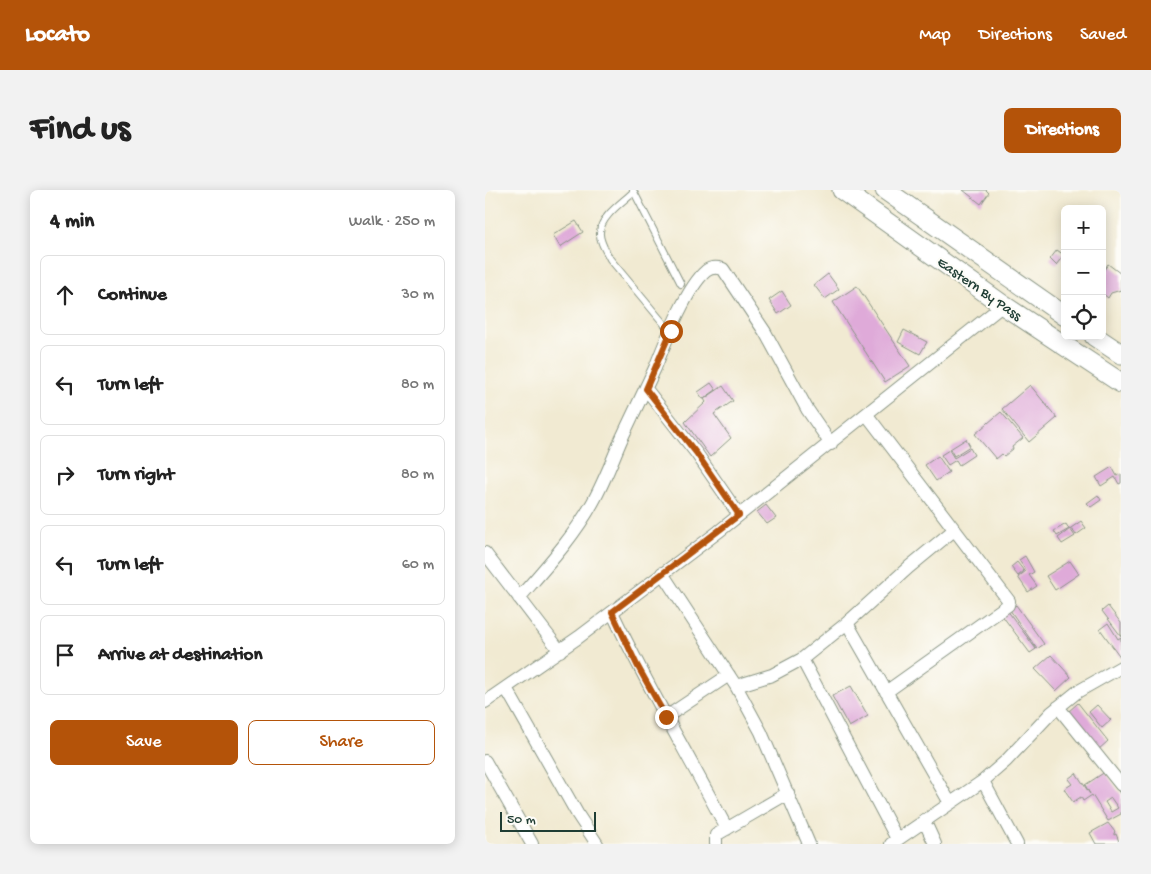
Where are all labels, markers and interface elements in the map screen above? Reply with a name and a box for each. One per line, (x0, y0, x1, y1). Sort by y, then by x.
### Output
text: Locato (25, 21, 90, 50)
text: Map (919, 25, 951, 46)
text: Directions (979, 25, 1052, 46)
text: Saved (1080, 25, 1126, 46)
button: Directions (1004, 108, 1121, 153)
text: Find us (30, 110, 130, 151)
map controls (1061, 205, 1106, 340)
button: + (1061, 205, 1106, 250)
text: 4 min (50, 210, 94, 235)
text: Walk · 250 m (349, 213, 435, 232)
button: − (1061, 250, 1106, 295)
street label: Eastern By Pass (933, 254, 1025, 326)
icon: ahead (51, 281, 79, 309)
text: Continue (98, 284, 167, 307)
text: 30 m (401, 286, 434, 305)
button: locate (1061, 295, 1106, 340)
route start (660, 320, 683, 343)
icon: left (51, 371, 79, 399)
text: Turn left (98, 374, 162, 397)
text: 80 m (401, 376, 434, 395)
icon: right (51, 461, 79, 489)
text: Turn right (98, 464, 174, 487)
text: 80 m (401, 466, 434, 485)
icon: left (51, 551, 79, 579)
text: Turn left (98, 554, 162, 577)
text: 60 m (402, 556, 434, 575)
icon: arrive (51, 641, 79, 669)
text: Arrive at destination (98, 644, 262, 667)
route end (655, 706, 678, 729)
button: Save (50, 720, 238, 765)
button: Share (248, 720, 435, 765)
scale bar (500, 809, 596, 832)
text: 50 m (507, 812, 536, 829)

